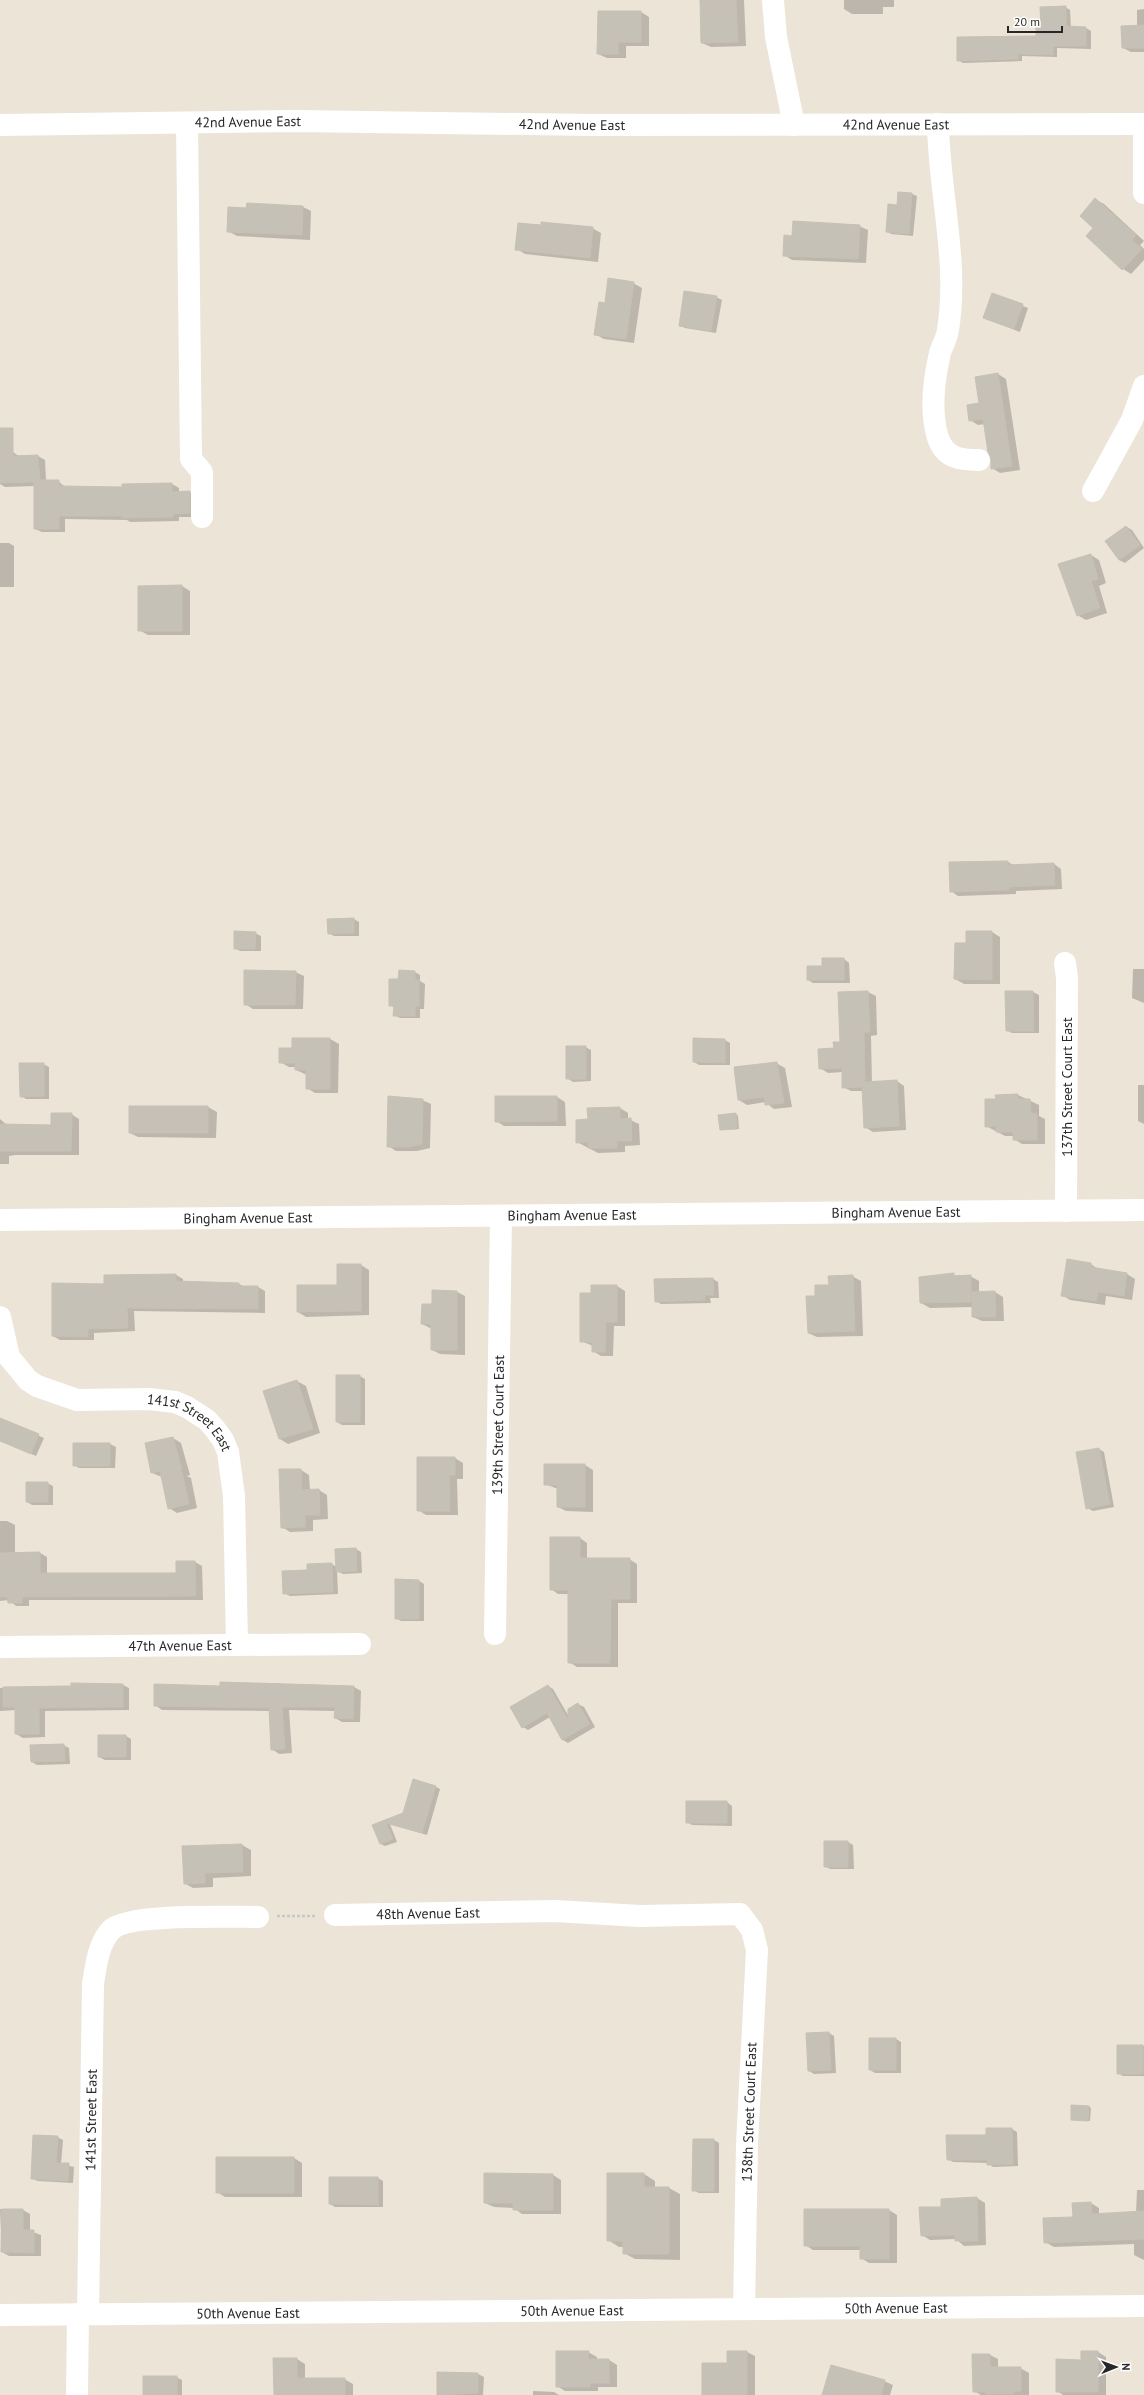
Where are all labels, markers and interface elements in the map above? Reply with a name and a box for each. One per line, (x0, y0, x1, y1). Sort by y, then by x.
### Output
scale bar (1008, 8, 1062, 34)
text: 20 m (1014, 14, 1040, 29)
street label: 42nd Avenue East (195, 112, 302, 131)
street label: 42nd Avenue East (519, 115, 625, 134)
street label: 42nd Avenue East (843, 115, 949, 134)
street label: 137th Street Court East (1058, 1017, 1076, 1157)
street label: Bingham Avenue East (831, 1203, 961, 1222)
street label: Bingham Avenue East (507, 1205, 637, 1225)
street label: Bingham Avenue East (183, 1208, 313, 1227)
street label: 139th Street Court East (488, 1355, 508, 1495)
street label: 141st Street East (146, 1390, 236, 1454)
street label: 47th Avenue East (128, 1636, 232, 1655)
street label: 48th Avenue East (376, 1903, 480, 1923)
street label: 138th Street Court East (738, 2042, 760, 2182)
street label: 141st Street East (81, 2069, 101, 2171)
street label: 50th Avenue East (844, 2299, 948, 2317)
street label: 50th Avenue East (520, 2301, 624, 2320)
street label: 50th Avenue East (196, 2304, 300, 2322)
north arrow (1096, 2347, 1136, 2387)
text: N (1119, 2363, 1133, 2371)

